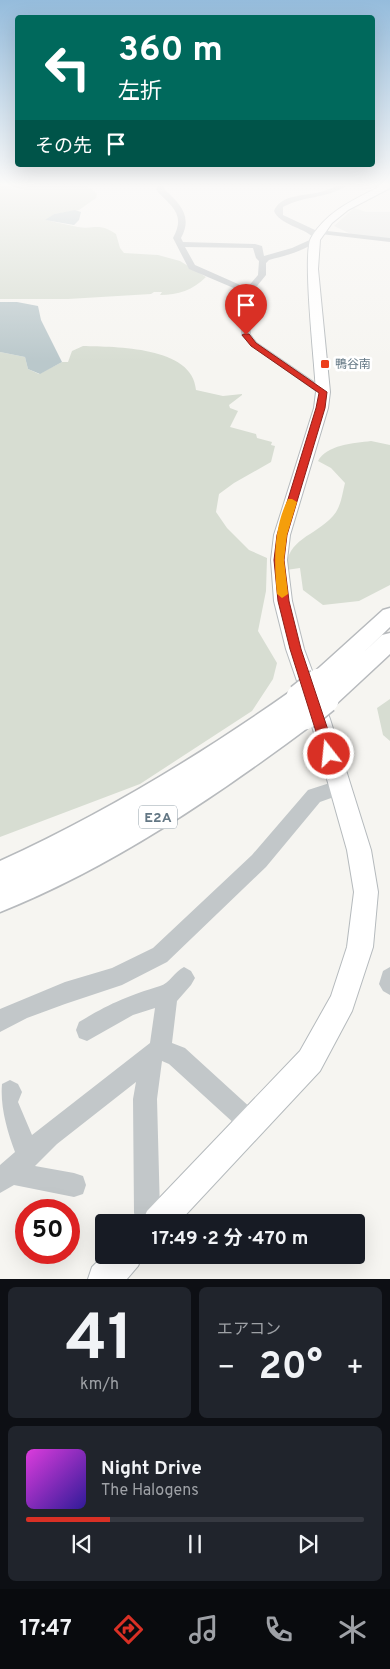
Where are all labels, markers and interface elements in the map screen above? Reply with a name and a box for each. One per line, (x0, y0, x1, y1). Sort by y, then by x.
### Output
text: 360 m (118, 29, 223, 73)
icon: left (35, 35, 100, 100)
text: 左折 (118, 79, 162, 106)
icon: arrive (102, 130, 130, 158)
text: その先 (35, 135, 92, 159)
pin (225, 284, 267, 335)
icon: arrive (232, 291, 260, 319)
place label: 鴨谷南 (335, 357, 371, 373)
marker: 鴨谷南 (319, 358, 331, 370)
position arrow (302, 727, 354, 779)
road number: E2A (139, 806, 177, 829)
speed limit sign: 50 (15, 1199, 80, 1264)
text: 17:49 · 2 分 · 470 m (151, 1227, 309, 1251)
text: 41 (66, 1301, 133, 1383)
text: エアコン (217, 1320, 281, 1340)
text: 20° (258, 1344, 323, 1393)
text: − (217, 1351, 235, 1387)
text: + (346, 1351, 364, 1387)
text: km/h (80, 1375, 119, 1395)
text: Night Drive (101, 1457, 202, 1481)
text: The Halogens (101, 1481, 199, 1501)
icon: previous (68, 1530, 96, 1558)
icon: pause (181, 1530, 209, 1558)
icon: next (294, 1530, 322, 1558)
icon: directions (111, 1612, 146, 1647)
icon: music (186, 1612, 221, 1647)
icon: phone (261, 1612, 296, 1647)
icon: climate (335, 1612, 370, 1647)
text: 17:47 (20, 1616, 72, 1643)

